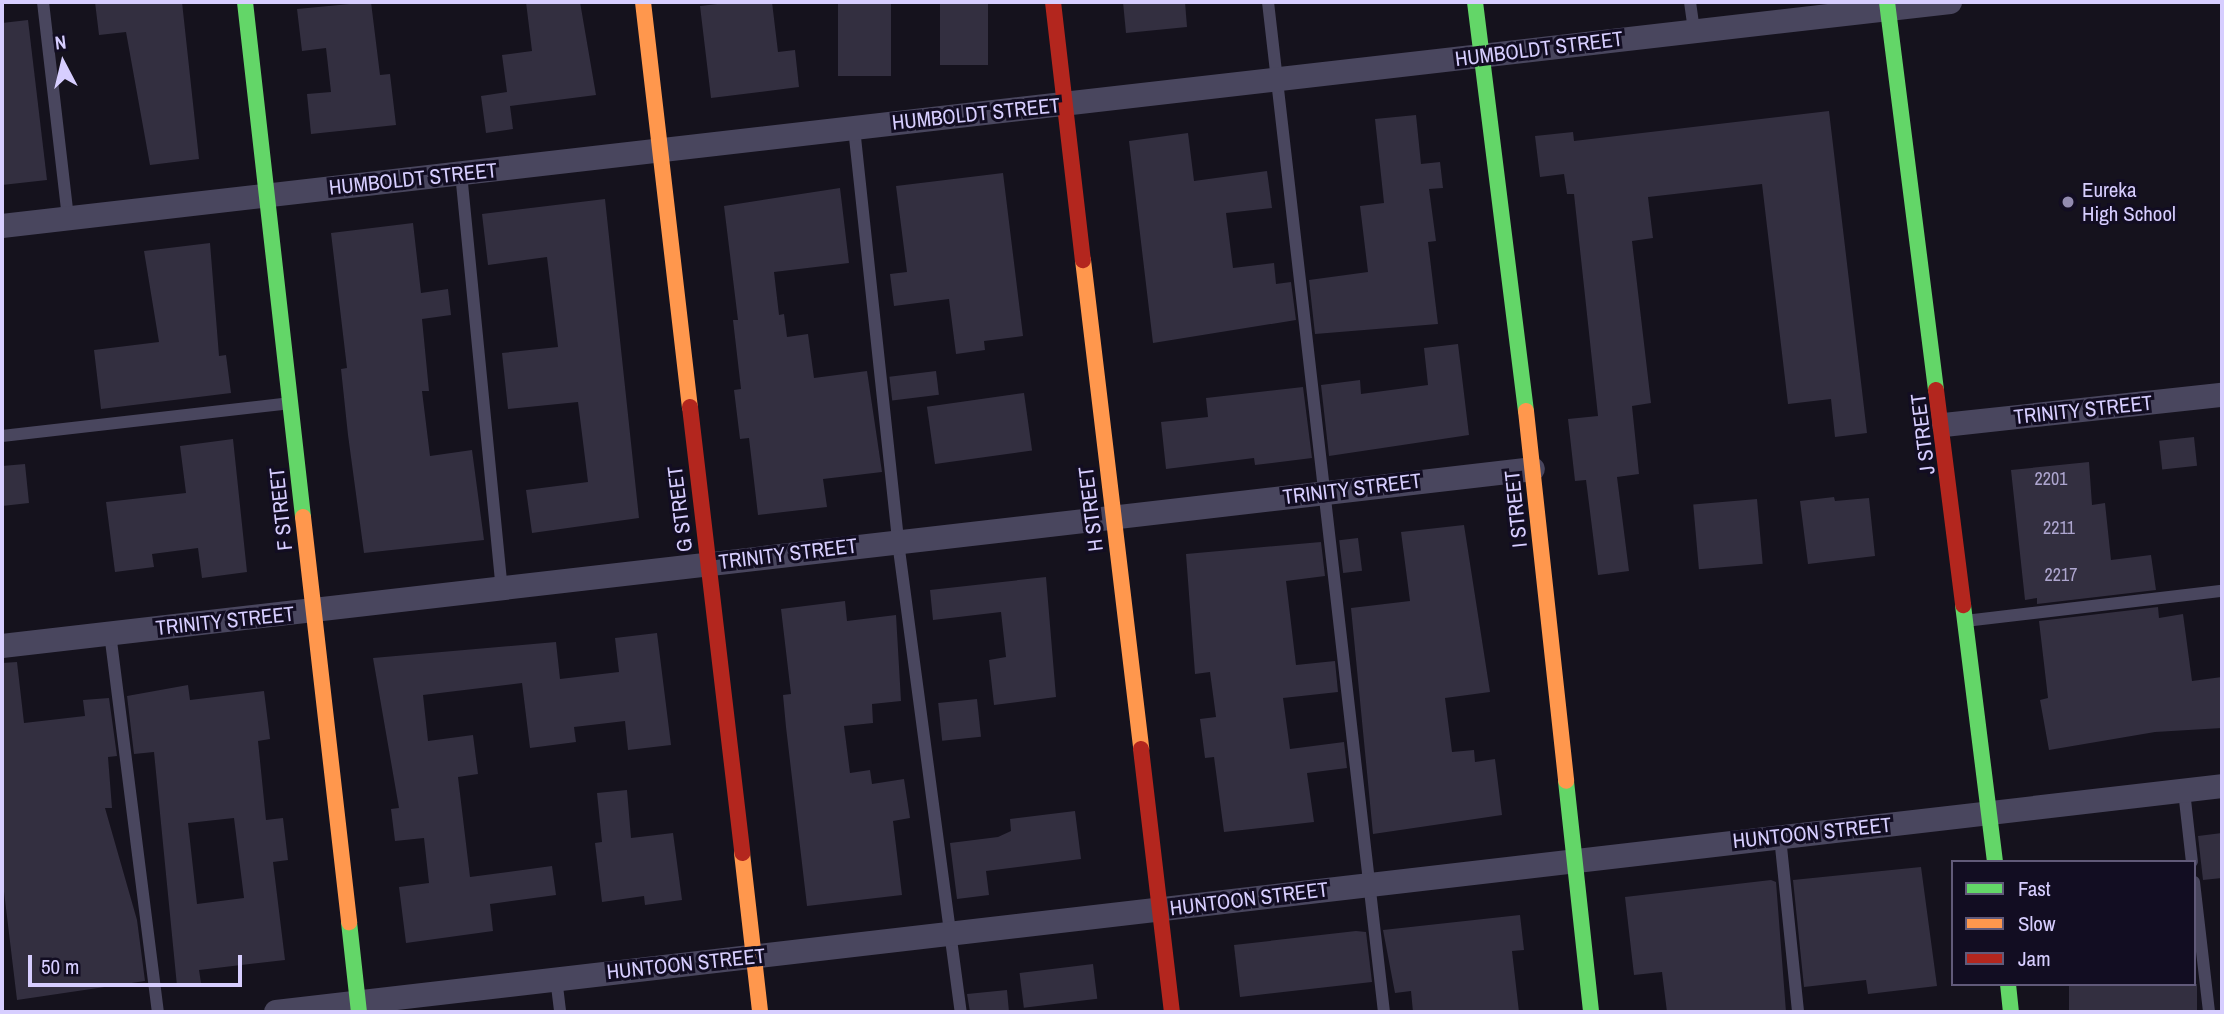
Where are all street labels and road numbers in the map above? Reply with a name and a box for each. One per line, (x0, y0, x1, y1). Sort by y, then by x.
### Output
street label: HUMBOLDT STREET (1453, 26, 1625, 72)
street label: HUMBOLDT STREET (890, 93, 1062, 135)
street label: HUMBOLDT STREET (327, 158, 499, 200)
street label: TRINITY STREET (2012, 390, 2154, 430)
street label: J STREET (1906, 392, 1940, 476)
street label: G STREET (662, 465, 698, 553)
street label: H STREET (1073, 465, 1109, 553)
street label: F STREET (264, 466, 298, 552)
street label: TRINITY STREET (1281, 468, 1423, 510)
street label: I STREET (1499, 469, 1533, 549)
street label: TRINITY STREET (717, 533, 859, 575)
street label: TRINITY STREET (154, 601, 296, 641)
street label: HUNTOON STREET (1731, 812, 1893, 854)
street label: HUNTOON STREET (1168, 877, 1330, 921)
street label: HUNTOON STREET (605, 943, 767, 985)

